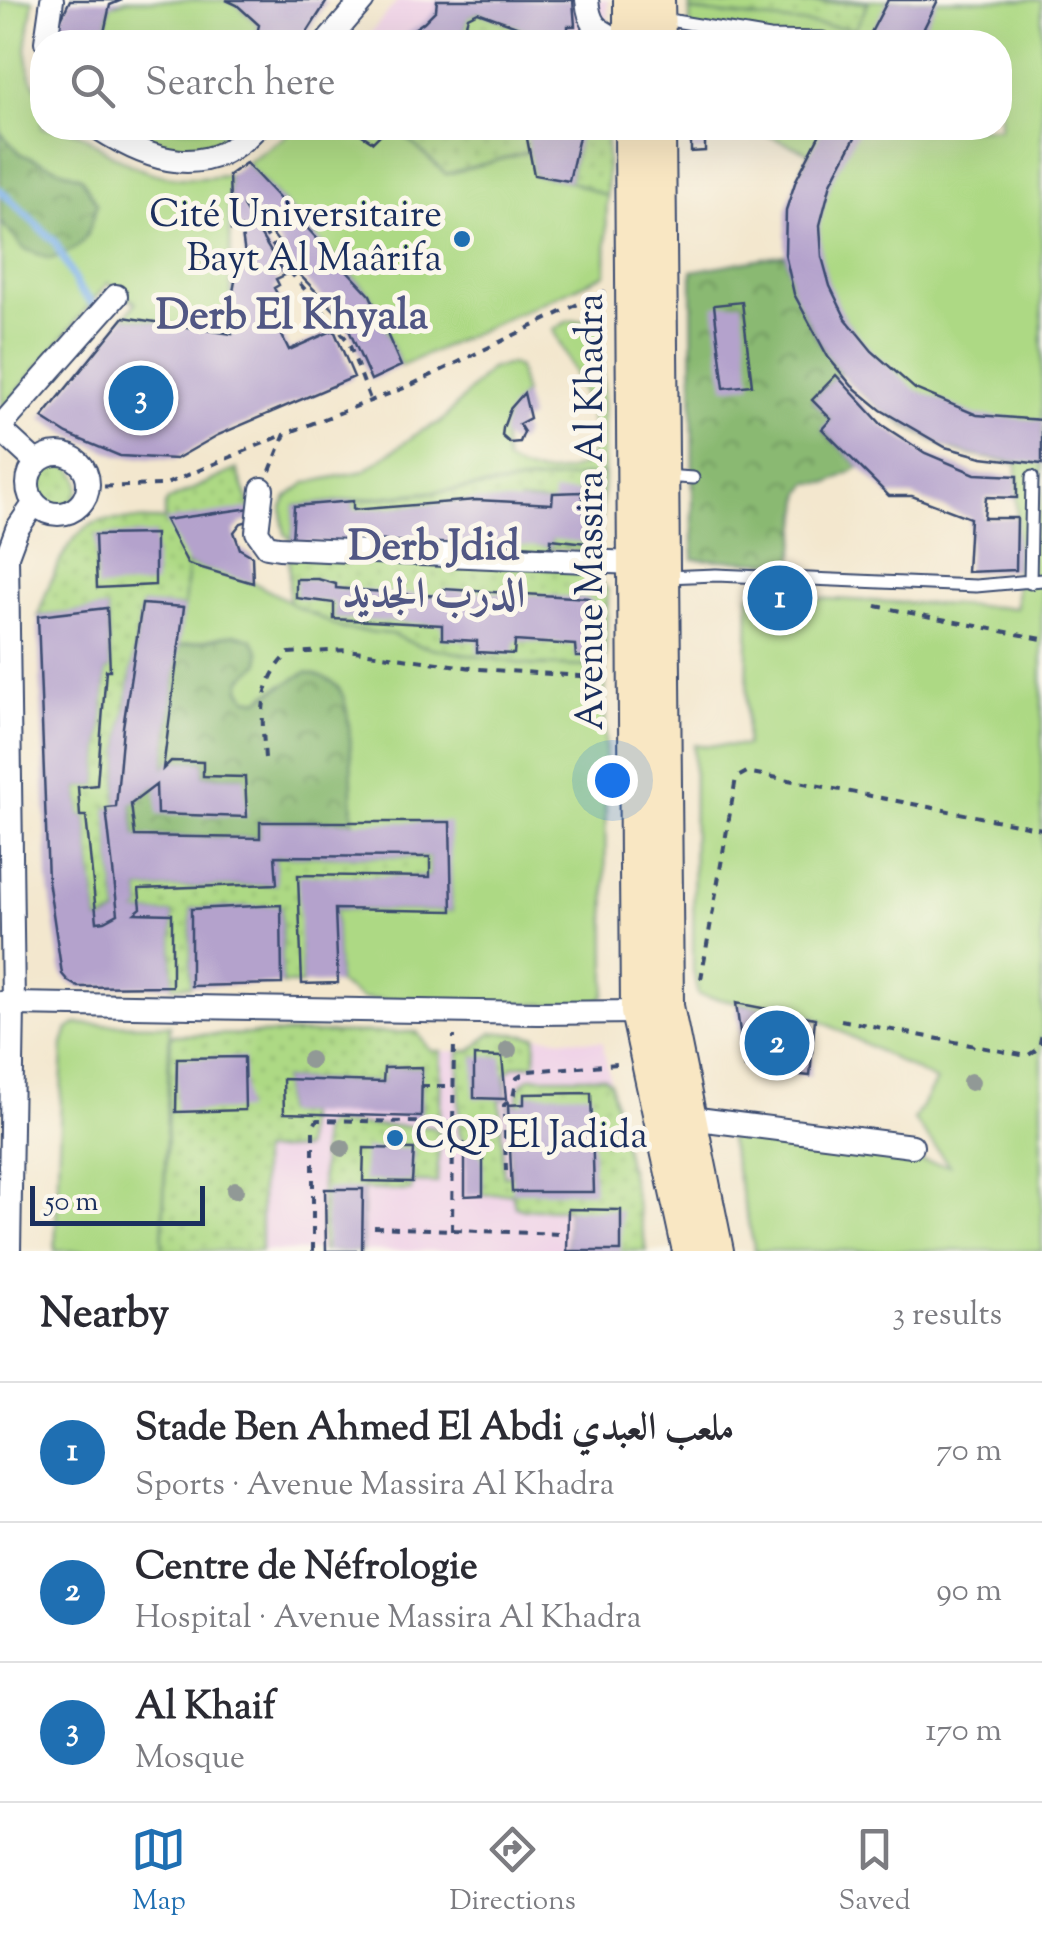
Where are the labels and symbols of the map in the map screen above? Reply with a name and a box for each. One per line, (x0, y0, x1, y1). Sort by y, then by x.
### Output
place label: Cité Universitaire Bayt Al Maârifa (149, 190, 442, 288)
marker: Cité Universitaire Bayt Al Maârifa (451, 228, 473, 250)
district label: Derb El Khyala (156, 288, 429, 348)
street label: Avenue Massira Al Khadra (566, 293, 620, 731)
pin: 3 (108, 360, 174, 436)
district label: Derb Jdid الدرب الجديد (343, 519, 525, 627)
pin: 1 (748, 560, 812, 636)
your location (587, 755, 638, 806)
pin: 2 (744, 1006, 810, 1080)
place label: CQP El Jadida (415, 1111, 648, 1165)
marker: CQP El Jadida (384, 1127, 406, 1149)
scale bar (30, 1181, 205, 1226)

